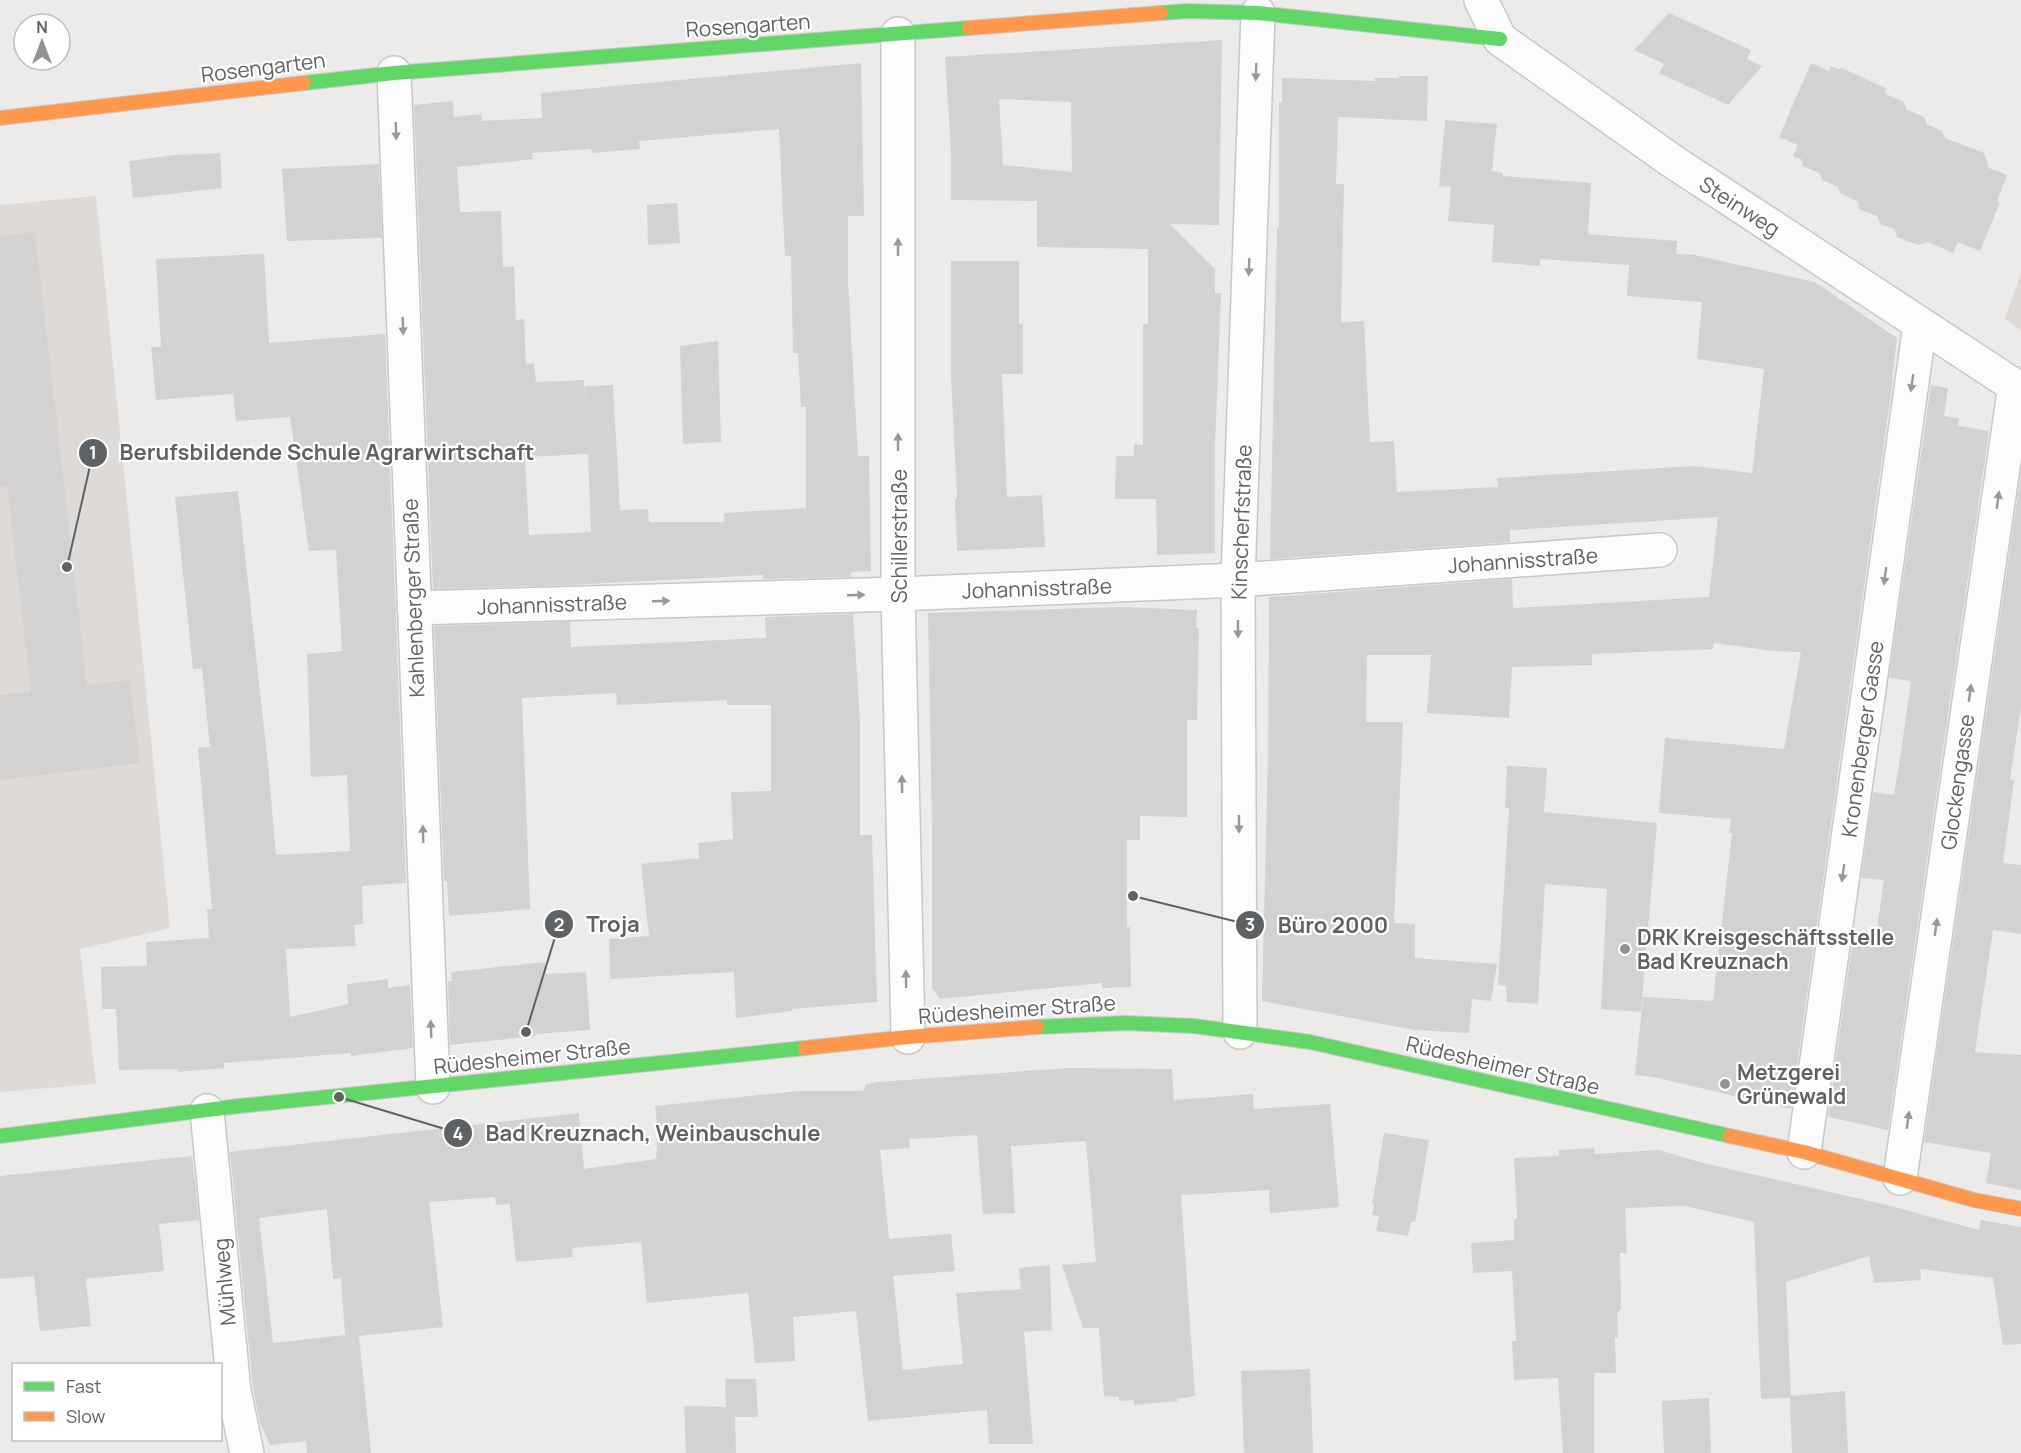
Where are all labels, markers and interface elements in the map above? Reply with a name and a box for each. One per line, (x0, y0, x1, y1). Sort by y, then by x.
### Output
street label: Rosengarten (685, 7, 811, 43)
north arrow (12, 12, 72, 72)
text: N (36, 16, 48, 38)
street label: Rosengarten (199, 45, 327, 89)
one-way arrow (1252, 62, 1261, 81)
one-way arrow (391, 122, 401, 141)
street label: Steinweg (1694, 169, 1786, 243)
one-way arrow (893, 237, 903, 256)
one-way arrow (1245, 257, 1254, 276)
one-way arrow (399, 316, 408, 335)
one-way arrow (1908, 374, 1917, 393)
one-way arrow (893, 432, 903, 451)
callout: Berufsbildende Schule Agrarwirtschaft (78, 433, 546, 473)
text: Berufsbildende Schule Agrarwirtschaft (120, 437, 534, 467)
text: 1 (89, 440, 97, 464)
street label: Kinscherfstraße (1224, 444, 1258, 600)
street label: Schillerstraße (885, 469, 913, 603)
one-way arrow (1994, 490, 2003, 509)
street label: Kahlenberger Straße (396, 498, 430, 698)
street label: Johannisstraße (1447, 541, 1599, 579)
one-way arrow (1881, 567, 1890, 586)
street label: Johannisstraße (961, 571, 1113, 605)
street label: Johannisstraße (476, 587, 628, 621)
one-way arrow (846, 591, 865, 600)
one-way arrow (652, 596, 671, 606)
one-way arrow (1233, 620, 1243, 639)
street label: Kronenberger Gasse (1834, 639, 1890, 839)
one-way arrow (1966, 683, 1975, 702)
street label: Glockengasse (1934, 712, 1980, 852)
one-way arrow (898, 774, 907, 793)
one-way arrow (1234, 815, 1244, 834)
one-way arrow (418, 824, 427, 843)
one-way arrow (1839, 864, 1848, 883)
callout: Troja (544, 904, 651, 944)
callout: Büro 2000 (1235, 905, 1400, 945)
text: Troja (586, 909, 640, 939)
text: Büro 2000 (1278, 910, 1388, 940)
text: 2 (554, 912, 564, 936)
text: 3 (1245, 912, 1255, 936)
one-way arrow (1932, 918, 1941, 937)
place label: DRK Kreisgeschäftsstelle Bad Kreuznach (1637, 923, 1894, 975)
marker: DRK Kreisgeschäftsstelle Bad Kreuznach (1618, 942, 1632, 956)
one-way arrow (902, 969, 911, 988)
street label: Rüdesheimer Straße (917, 988, 1117, 1030)
one-way arrow (426, 1019, 436, 1038)
street label: Rüdesheimer Straße (1403, 1029, 1603, 1101)
street label: Rüdesheimer Straße (432, 1032, 632, 1080)
place label: Metzgerei Grünewald (1737, 1058, 1846, 1110)
marker: Metzgerei Grünewald (1718, 1077, 1732, 1091)
one-way arrow (1904, 1111, 1913, 1130)
callout: Bad Kreuznach, Weinbauschule (443, 1113, 832, 1153)
text: Bad Kreuznach, Weinbauschule (486, 1118, 820, 1148)
text: 4 (453, 1121, 464, 1145)
street label: Mühlweg (206, 1237, 242, 1327)
legend (12, 1363, 222, 1441)
text: Fast (66, 1374, 101, 1398)
text: Slow (66, 1404, 106, 1428)

